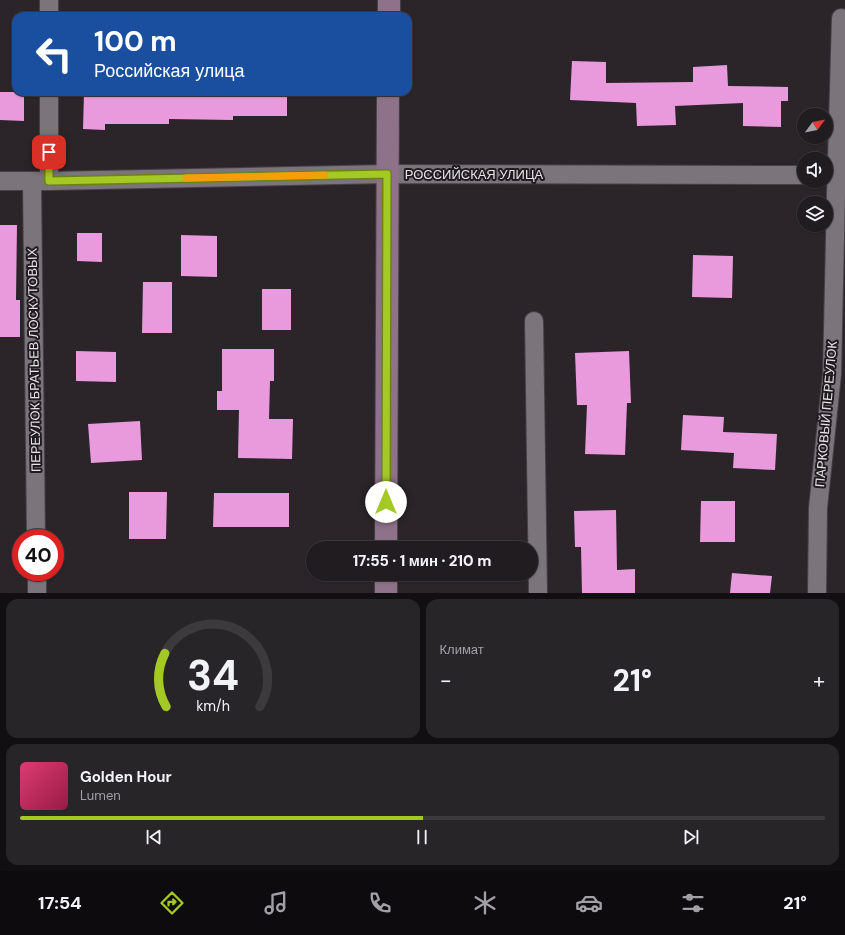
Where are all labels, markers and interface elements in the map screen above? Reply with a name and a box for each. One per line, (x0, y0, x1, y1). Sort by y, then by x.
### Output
text: 100 m (94, 23, 177, 60)
icon: left (28, 28, 80, 80)
text: Российская улица (94, 59, 245, 83)
north arrow (797, 108, 833, 144)
map controls (797, 108, 833, 232)
pin (32, 135, 66, 169)
icon: arrive (38, 141, 60, 163)
button: sound (797, 152, 833, 188)
street label: РОССИЙСКАЯ УЛИЦА (405, 166, 544, 183)
button: layers (797, 196, 833, 232)
street label: ПЕРЕУЛОК БРАТЬЕВ ЛОСКУТОВЫХ (24, 247, 44, 472)
street label: ПАРКОВЫЙ ПЕРЕУЛОК (811, 340, 841, 488)
position arrow (365, 481, 407, 523)
speed limit sign: 40 (12, 529, 64, 581)
text: 17:55 · 1 мин · 210 m (353, 551, 491, 571)
text: Климат (440, 641, 484, 658)
text: 34 (187, 648, 239, 702)
text: 21° (613, 661, 652, 700)
text: − (440, 666, 452, 695)
text: + (813, 666, 825, 695)
text: km/h (196, 696, 230, 714)
text: Golden Hour (80, 767, 172, 787)
text: Lumen (80, 787, 121, 804)
icon: previous (143, 826, 165, 848)
icon: pause (411, 826, 433, 848)
icon: next (680, 826, 702, 848)
icon: directions (158, 889, 186, 917)
icon: music (262, 889, 290, 917)
icon: phone (366, 889, 394, 917)
icon: climate (471, 889, 499, 917)
icon: car (575, 889, 603, 917)
icon: filters (679, 889, 707, 917)
text: 17:54 (38, 891, 82, 915)
text: 21° (783, 891, 807, 915)

